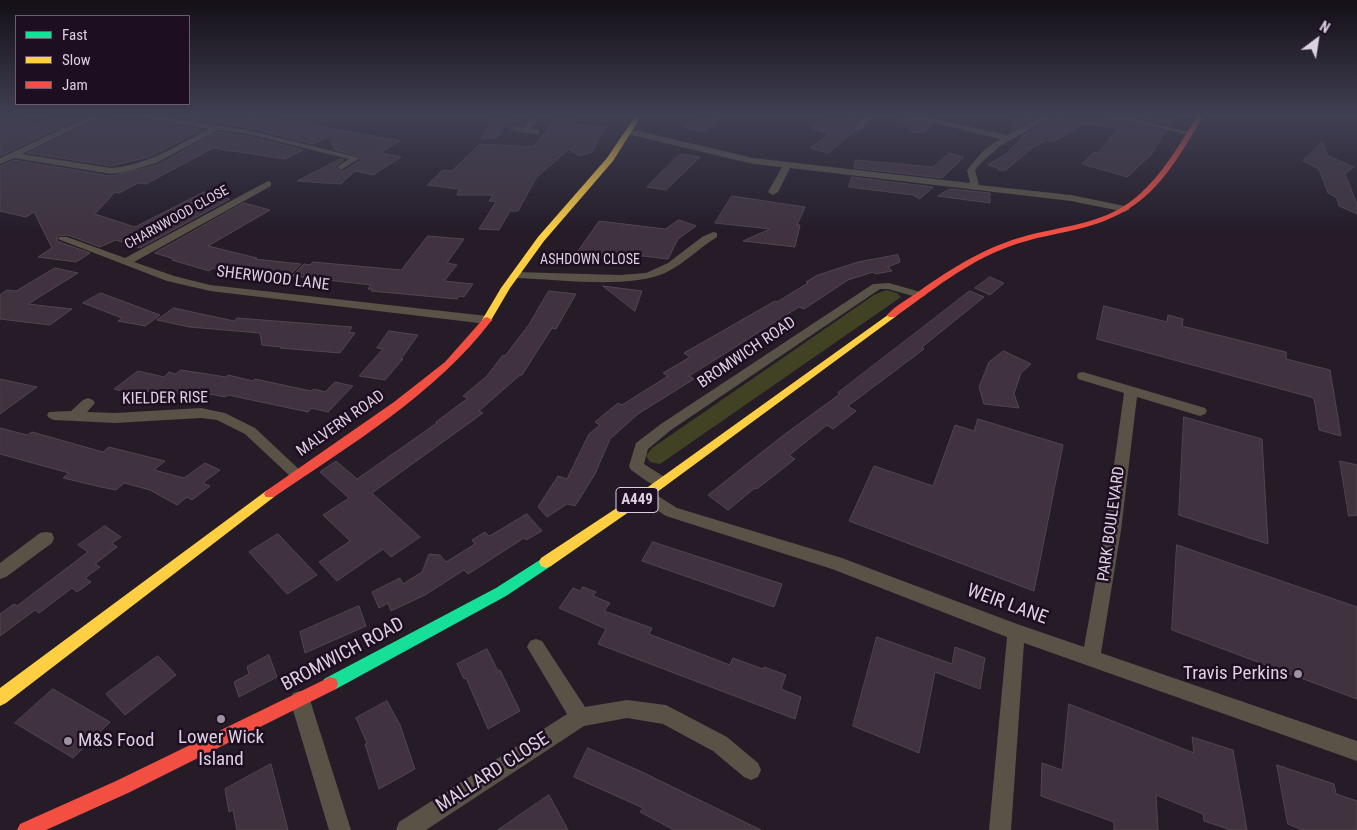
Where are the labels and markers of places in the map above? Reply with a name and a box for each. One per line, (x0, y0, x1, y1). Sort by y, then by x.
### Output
place label: Travis Perkins (1183, 663, 1288, 685)
marker: Travis Perkins (1292, 668, 1304, 680)
marker: Lower Wick Island (215, 713, 227, 725)
place label: Lower Wick Island (178, 727, 264, 771)
place label: M&S Food (78, 730, 154, 752)
marker: M&S Food (62, 735, 74, 747)

